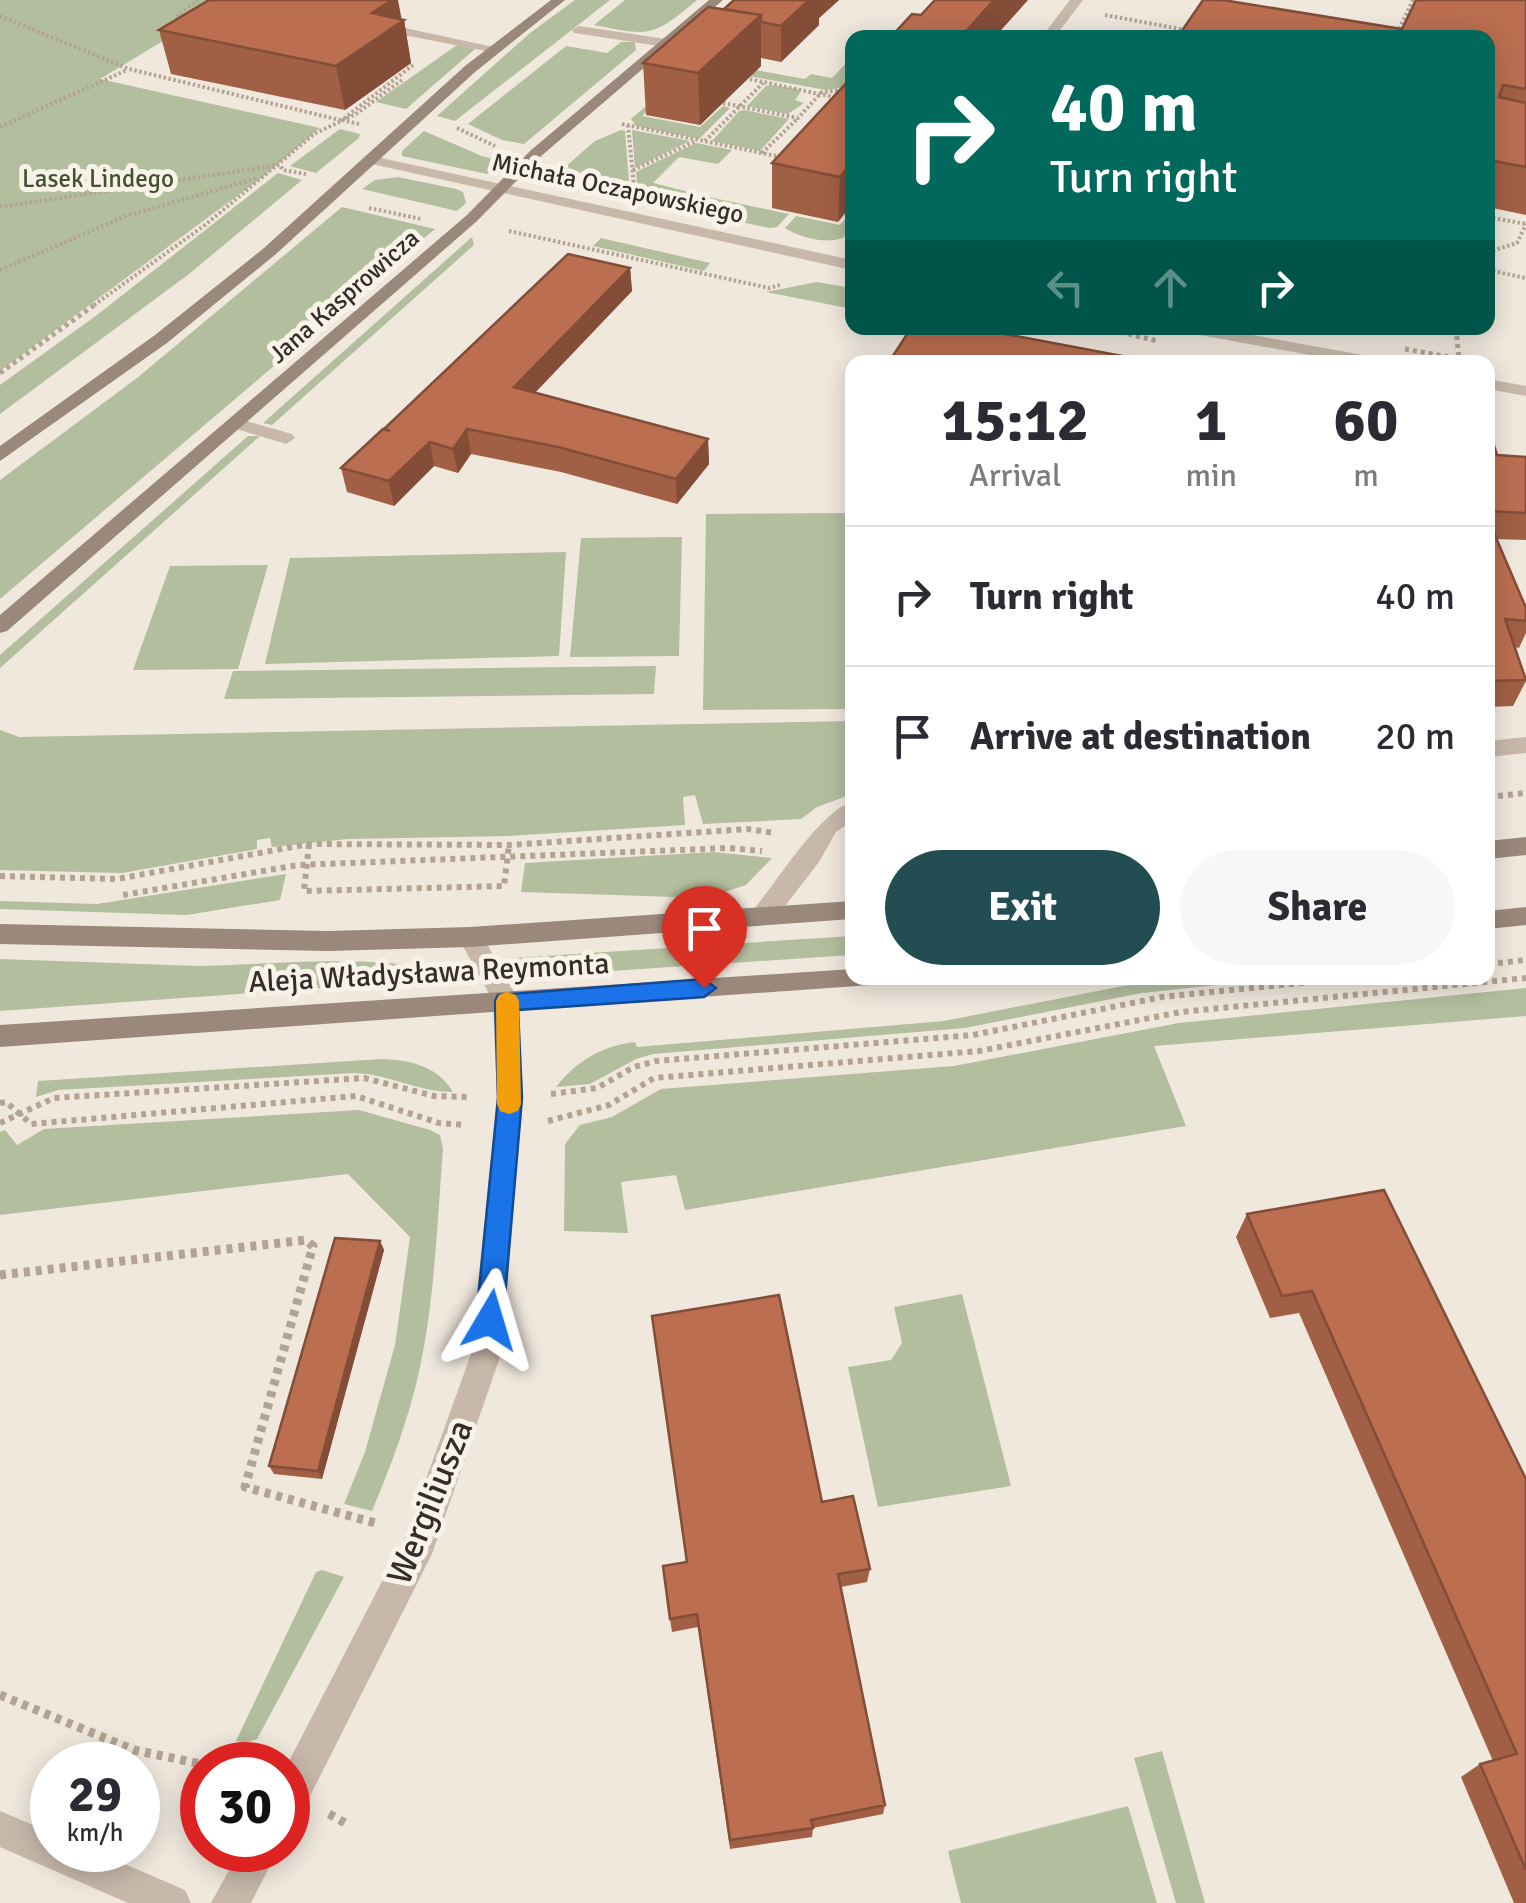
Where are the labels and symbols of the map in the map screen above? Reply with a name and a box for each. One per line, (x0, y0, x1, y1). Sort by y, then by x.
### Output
street label: Michała Oczapowskiego (489, 146, 747, 230)
park label: Lasek Lindego (22, 163, 174, 194)
street label: Jana Kasprowicza (262, 222, 426, 370)
pin (662, 886, 747, 989)
street label: Aleja Władysława Reymonta (248, 945, 610, 1001)
position arrow (438, 1268, 542, 1372)
street label: Wergiliusza (378, 1413, 482, 1591)
speed limit sign: 30 (180, 1742, 310, 1872)

